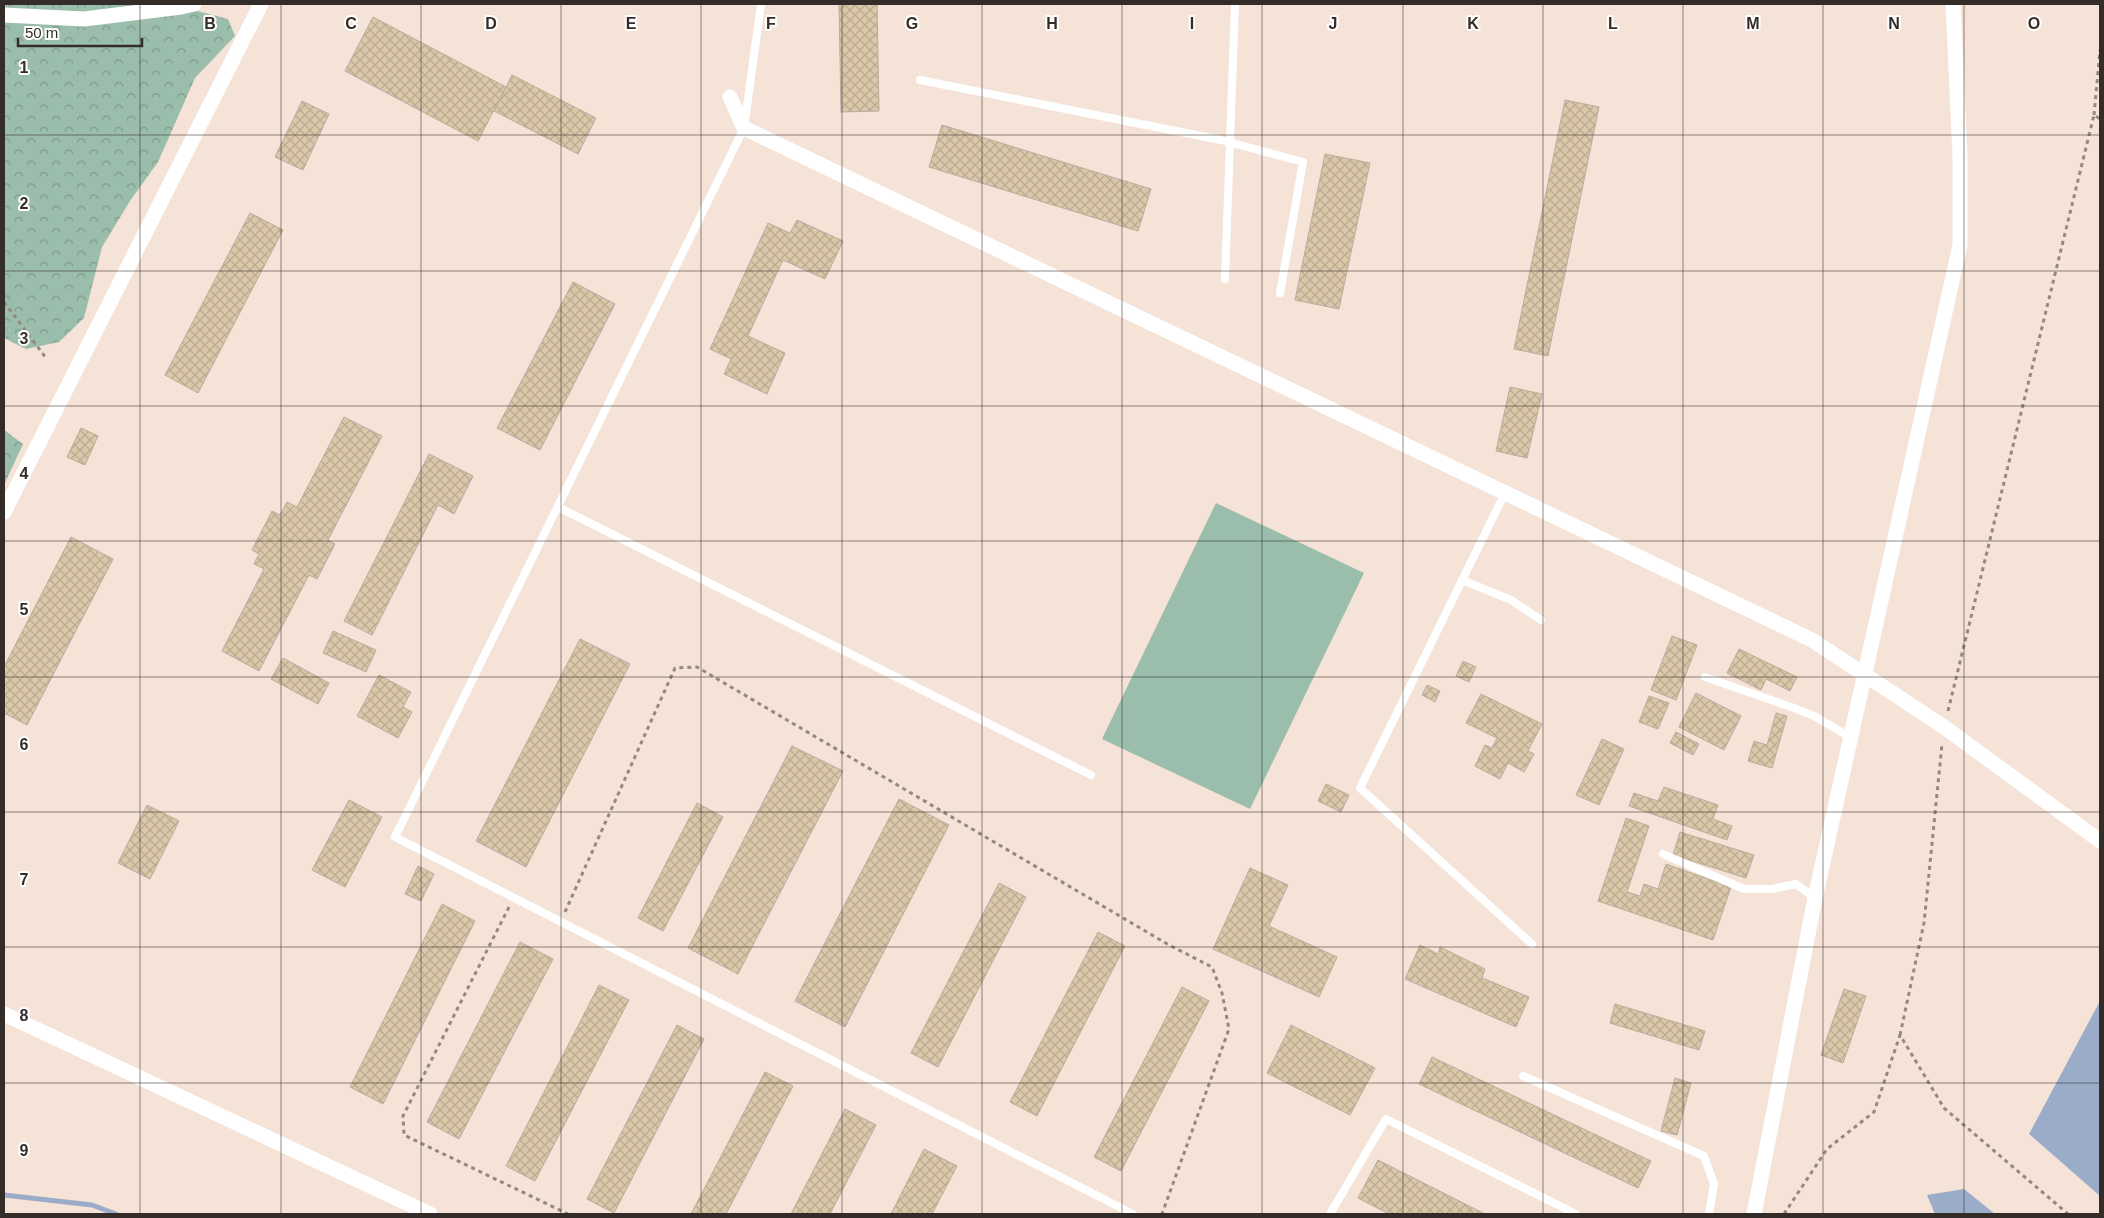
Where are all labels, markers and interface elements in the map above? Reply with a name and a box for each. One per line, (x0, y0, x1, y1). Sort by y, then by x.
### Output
scale bar (18, 15, 141, 47)
text: B (204, 15, 216, 32)
text: C (345, 15, 357, 32)
text: D (485, 15, 497, 32)
text: E (626, 15, 637, 32)
text: F (766, 15, 776, 32)
text: G (906, 15, 918, 32)
text: H (1046, 15, 1058, 32)
text: I (1190, 15, 1194, 32)
text: J (1329, 15, 1337, 32)
text: K (1467, 15, 1479, 32)
text: L (1608, 15, 1618, 32)
text: M (1746, 15, 1760, 32)
text: N (1888, 15, 1900, 32)
text: O (2028, 15, 2040, 32)
text: 50 m (25, 24, 58, 41)
text: 1 (20, 59, 29, 76)
text: 2 (20, 195, 29, 212)
text: 3 (20, 330, 29, 347)
text: 4 (20, 465, 29, 482)
text: 5 (20, 601, 29, 618)
text: 6 (20, 736, 29, 753)
text: 7 (20, 871, 29, 888)
text: 8 (20, 1007, 29, 1024)
text: 9 (20, 1142, 29, 1159)

